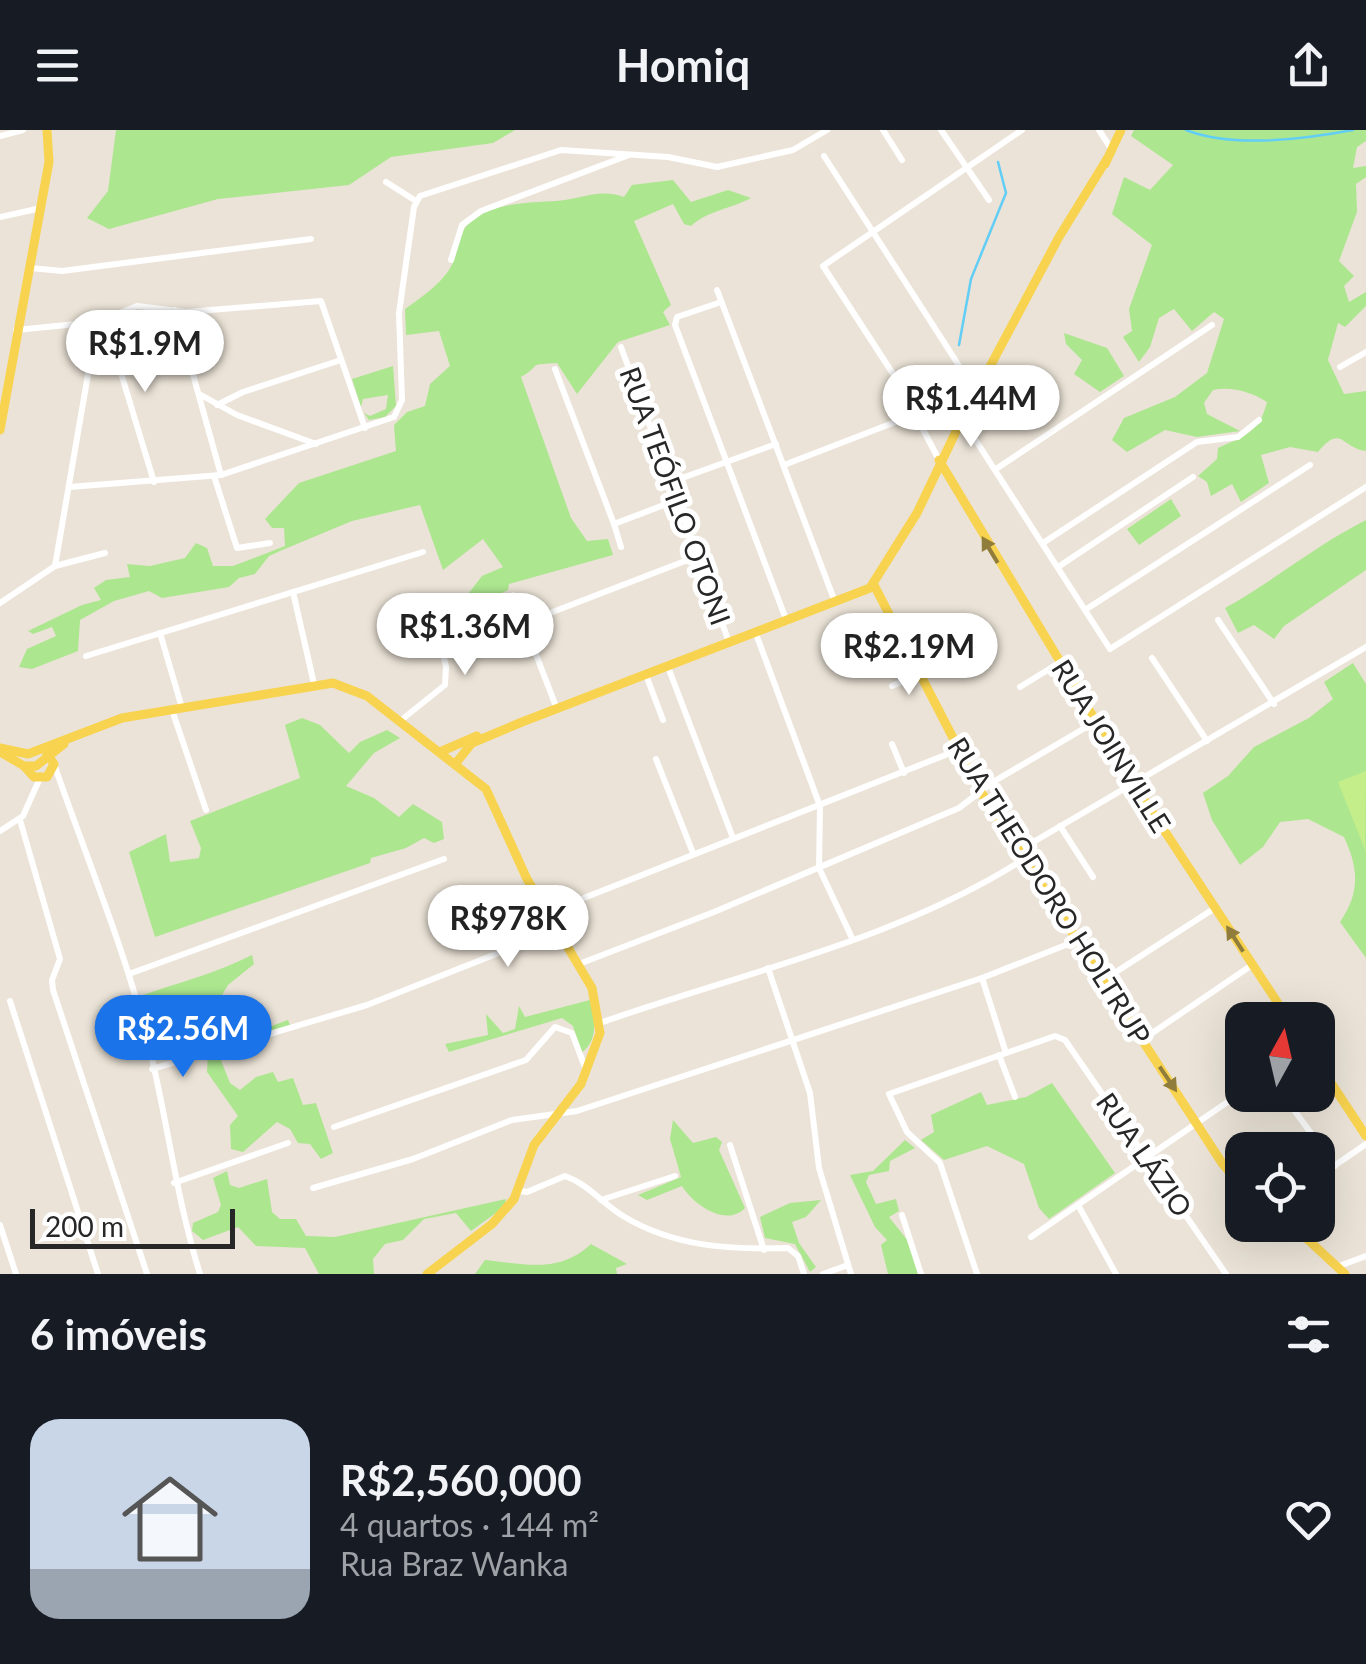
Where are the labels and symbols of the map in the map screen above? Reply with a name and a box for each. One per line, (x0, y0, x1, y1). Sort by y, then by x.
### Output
pin: R$1.9M (64, 310, 226, 395)
street label: RUA TEÓFILO OTONI (613, 362, 738, 629)
pin: R$1.44M (879, 365, 1063, 450)
one-way arrow (982, 536, 999, 564)
pin: R$1.36M (373, 593, 557, 678)
pin: R$2.19M (817, 613, 1001, 698)
street label: RUA JOINVILLE (1045, 653, 1178, 838)
street label: RUA THEODORO HOLTRUP (941, 731, 1158, 1050)
pin: R$978K (427, 885, 589, 970)
one-way arrow (1226, 925, 1245, 952)
pin: R$2.56M (91, 995, 275, 1080)
north arrow (1225, 1002, 1335, 1112)
one-way arrow (1158, 1065, 1177, 1092)
street label: RUA LÁZIO (1090, 1086, 1200, 1223)
scale bar (30, 1204, 235, 1248)

